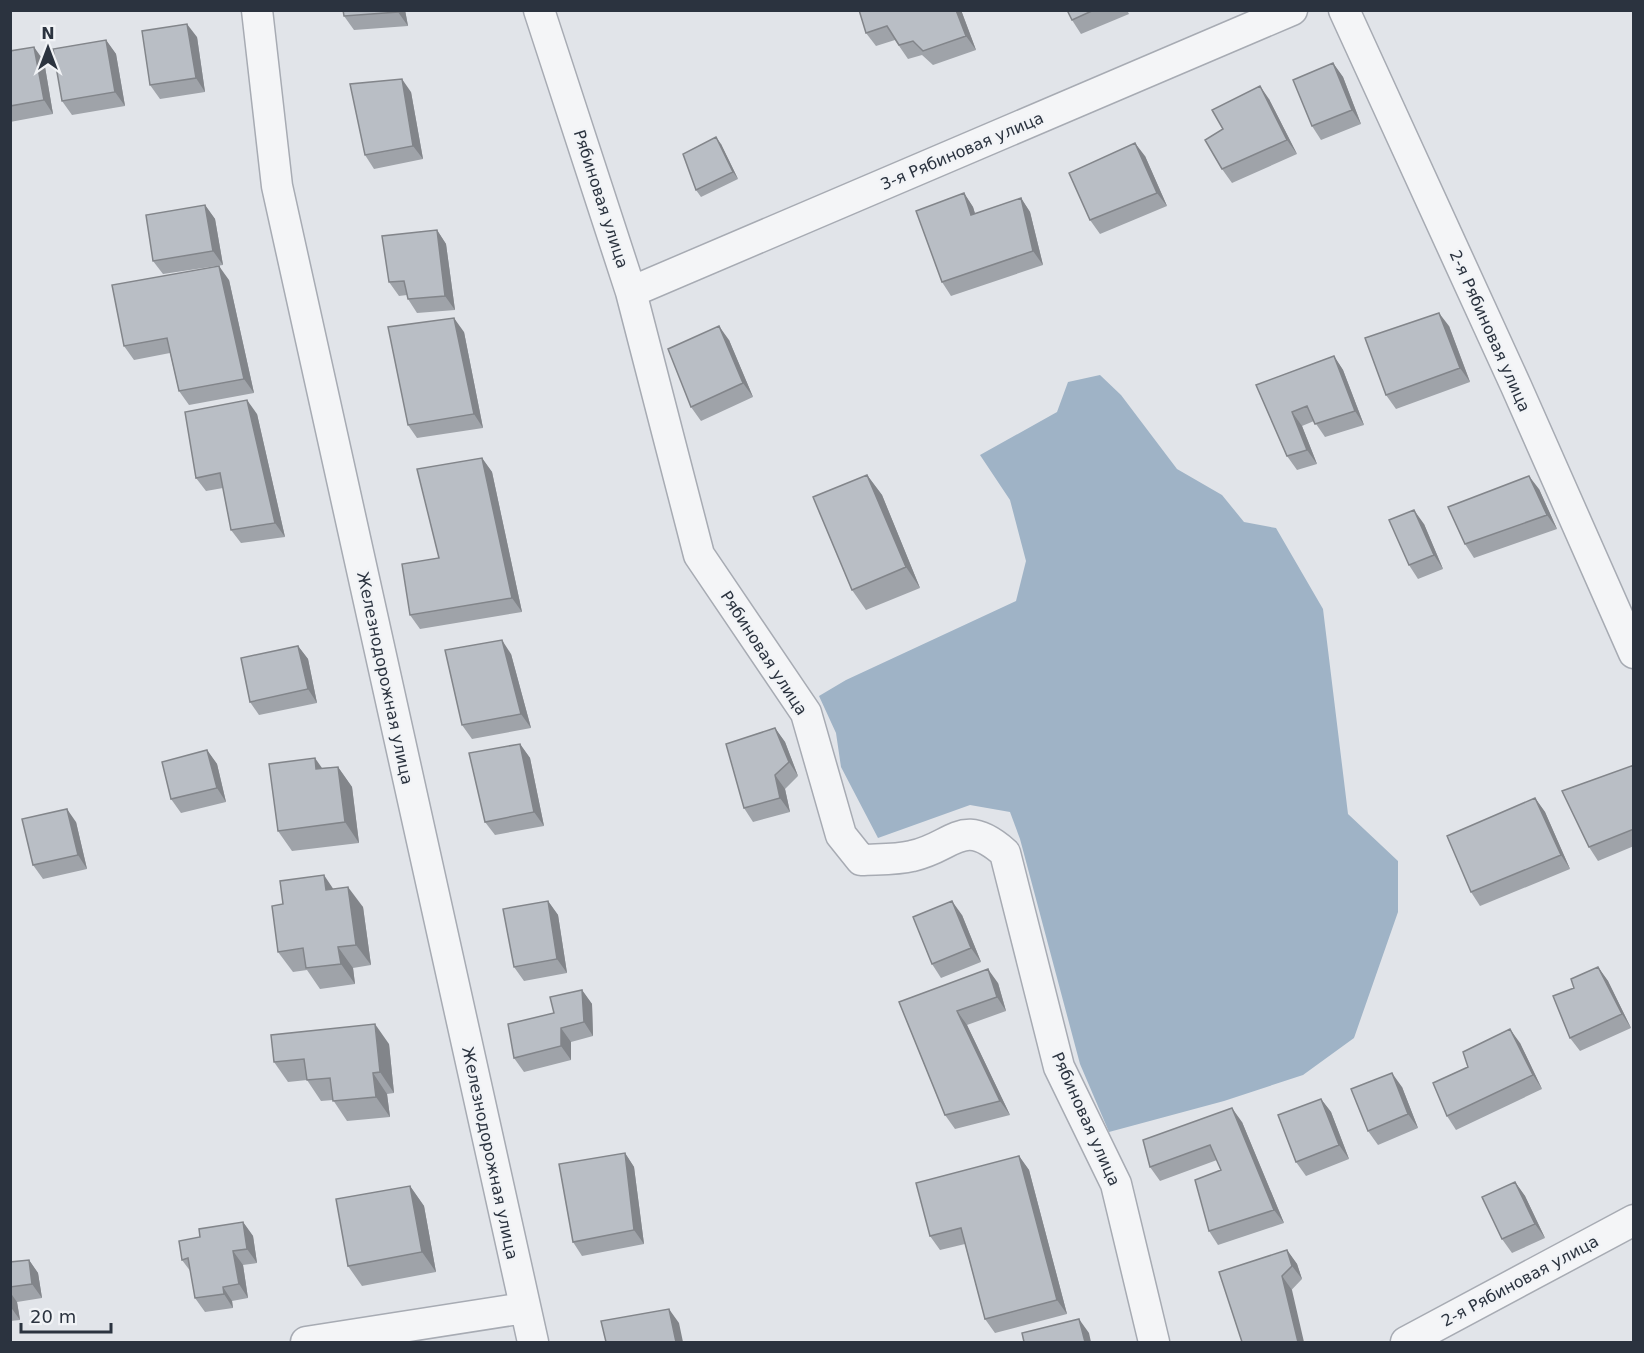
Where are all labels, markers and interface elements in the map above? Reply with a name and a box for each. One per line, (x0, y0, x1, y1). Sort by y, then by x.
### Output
north arrow (18, 18, 78, 78)
text: N (41, 24, 55, 43)
street label: 3-я Рябиновая улица (878, 108, 1046, 194)
street label: Рябиновая улица (570, 127, 632, 271)
street label: 2-я Рябиновая улица (1446, 247, 1534, 415)
street label: Железнодорожная улица (353, 570, 417, 786)
street label: Рябиновая улица (717, 587, 811, 719)
street label: Железнодорожная улица (458, 1045, 522, 1261)
street label: Рябиновая улица (1048, 1049, 1124, 1189)
street label: 2-я Рябиновая улица (1438, 1231, 1602, 1331)
scale bar (21, 1296, 111, 1334)
text: 20 m (30, 1306, 76, 1327)

